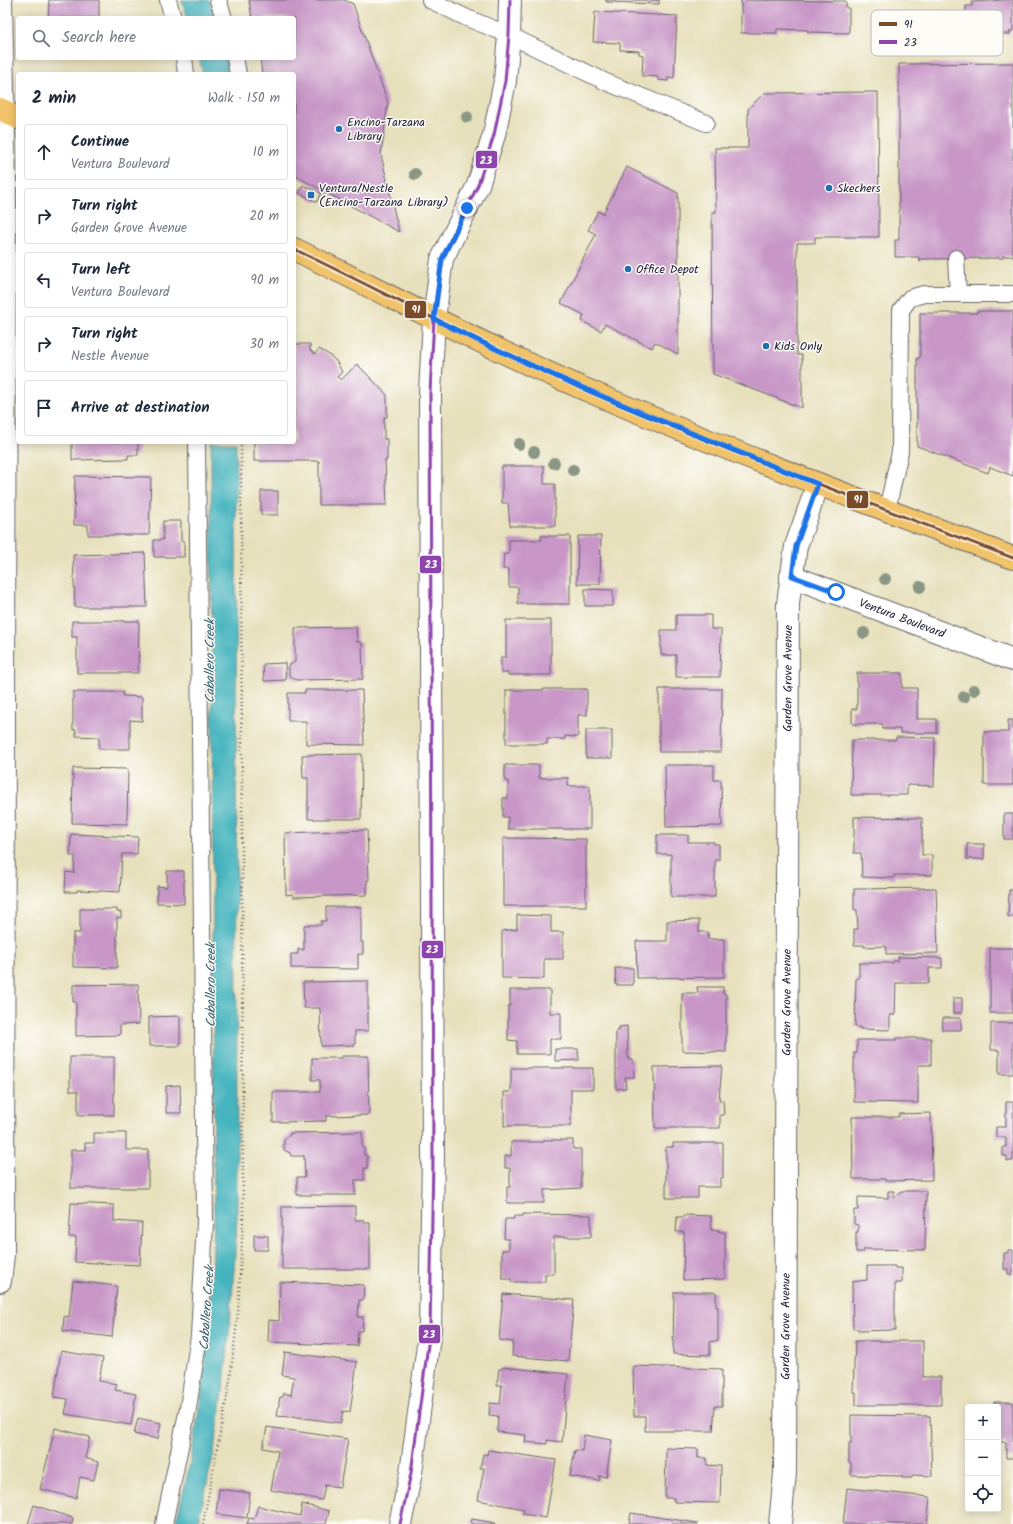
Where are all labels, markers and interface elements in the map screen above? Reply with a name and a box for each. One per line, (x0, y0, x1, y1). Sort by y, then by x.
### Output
legend (871, 10, 1003, 56)
search box (16, 16, 296, 60)
text: 91 (904, 16, 913, 34)
text: Search here (62, 26, 136, 50)
icon: search (30, 27, 52, 49)
text: 23 (904, 34, 917, 52)
text: 2 min (32, 85, 76, 112)
text: Walk · 150 m (208, 88, 280, 109)
place label: Encino-Tarzana Library (347, 113, 425, 146)
marker: Encino-Tarzana Library (334, 124, 344, 134)
text: Continue (71, 130, 129, 154)
icon: ahead (33, 141, 55, 163)
text: 10 m (253, 142, 279, 163)
line badge: 23 (475, 150, 498, 169)
text: 23 (480, 152, 492, 170)
text: Ventura Boulevard (71, 154, 169, 175)
place label: Ventura/Nestle (Encino-Tarzana Library) (319, 179, 449, 212)
place label: Skechers (837, 179, 881, 198)
marker: Skechers (824, 183, 834, 193)
marker: Ventura/Nestle (Encino-Tarzana Library) (306, 190, 316, 200)
text: Turn right (71, 194, 138, 218)
route end (458, 199, 476, 217)
icon: right (33, 205, 55, 227)
text: 20 m (249, 206, 279, 227)
text: Garden Grove Avenue (71, 218, 187, 239)
text: Turn left (71, 258, 131, 282)
place label: Office Depot (636, 260, 699, 279)
marker: Office Depot (623, 264, 633, 274)
icon: left (33, 269, 55, 291)
text: 90 m (251, 270, 279, 291)
text: Ventura Boulevard (71, 282, 169, 303)
line badge: 91 (404, 300, 427, 319)
text: 91 (412, 301, 421, 319)
text: Turn right (71, 322, 138, 346)
icon: right (33, 333, 55, 355)
text: 30 m (250, 334, 279, 355)
place label: Kids Only (774, 337, 823, 356)
marker: Kids Only (761, 341, 771, 351)
text: Nestle Avenue (71, 346, 149, 367)
text: Arrive at destination (71, 396, 210, 420)
icon: arrive (33, 397, 55, 419)
line badge: 91 (846, 490, 869, 509)
text: 91 (854, 491, 863, 509)
line badge: 23 (419, 555, 442, 574)
text: 23 (425, 556, 437, 574)
route start (827, 583, 845, 601)
street label: Ventura Boulevard (856, 594, 949, 644)
water label: Caballero Creek (200, 617, 221, 703)
street label: Garden Grove Avenue (779, 624, 798, 732)
line badge: 23 (421, 940, 444, 959)
water label: Caballero Creek (201, 941, 222, 1027)
text: 23 (426, 941, 438, 959)
street label: Garden Grove Avenue (777, 948, 797, 1056)
water label: Caballero Creek (194, 1263, 221, 1351)
street label: Garden Grove Avenue (776, 1272, 796, 1380)
line badge: 23 (418, 1324, 441, 1344)
text: 23 (423, 1326, 435, 1344)
map controls (965, 1404, 1001, 1512)
button: + (965, 1404, 1001, 1440)
button: − (965, 1440, 1001, 1476)
button: locate (965, 1476, 1001, 1512)

